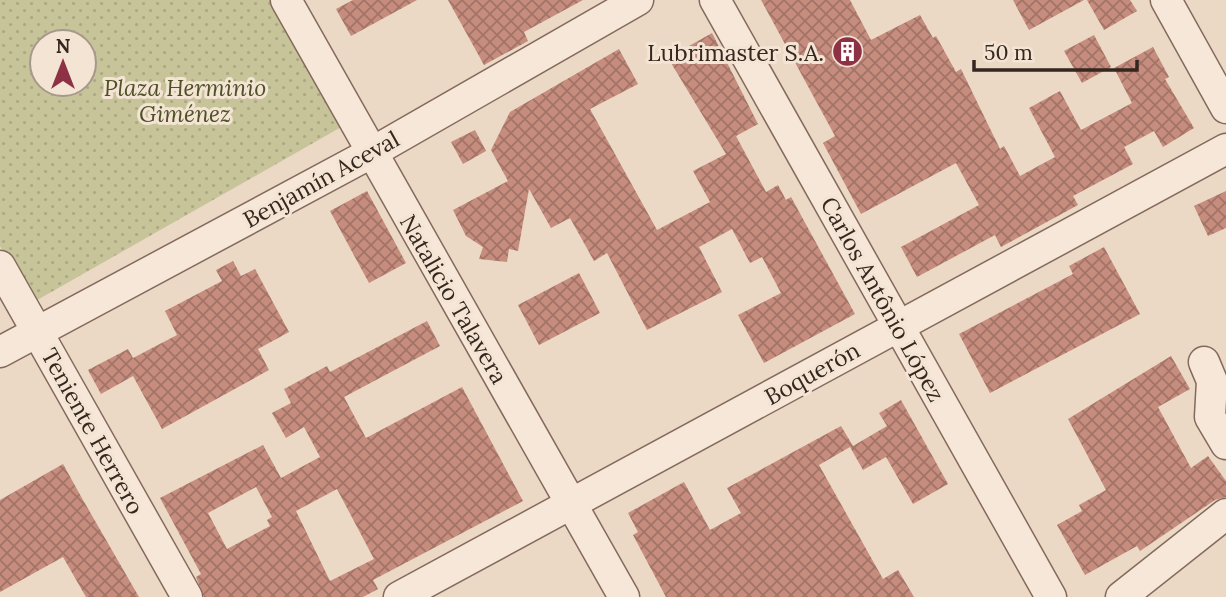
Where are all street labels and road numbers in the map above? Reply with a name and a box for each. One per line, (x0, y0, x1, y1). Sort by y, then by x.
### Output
street label: Benjamín Aceval (238, 124, 404, 234)
street label: Carlos Antônio López (815, 192, 951, 406)
street label: Natalicio Talavera (394, 209, 514, 389)
street label: Boquerón (759, 335, 865, 411)
street label: Teniente Herrero (35, 343, 151, 519)

